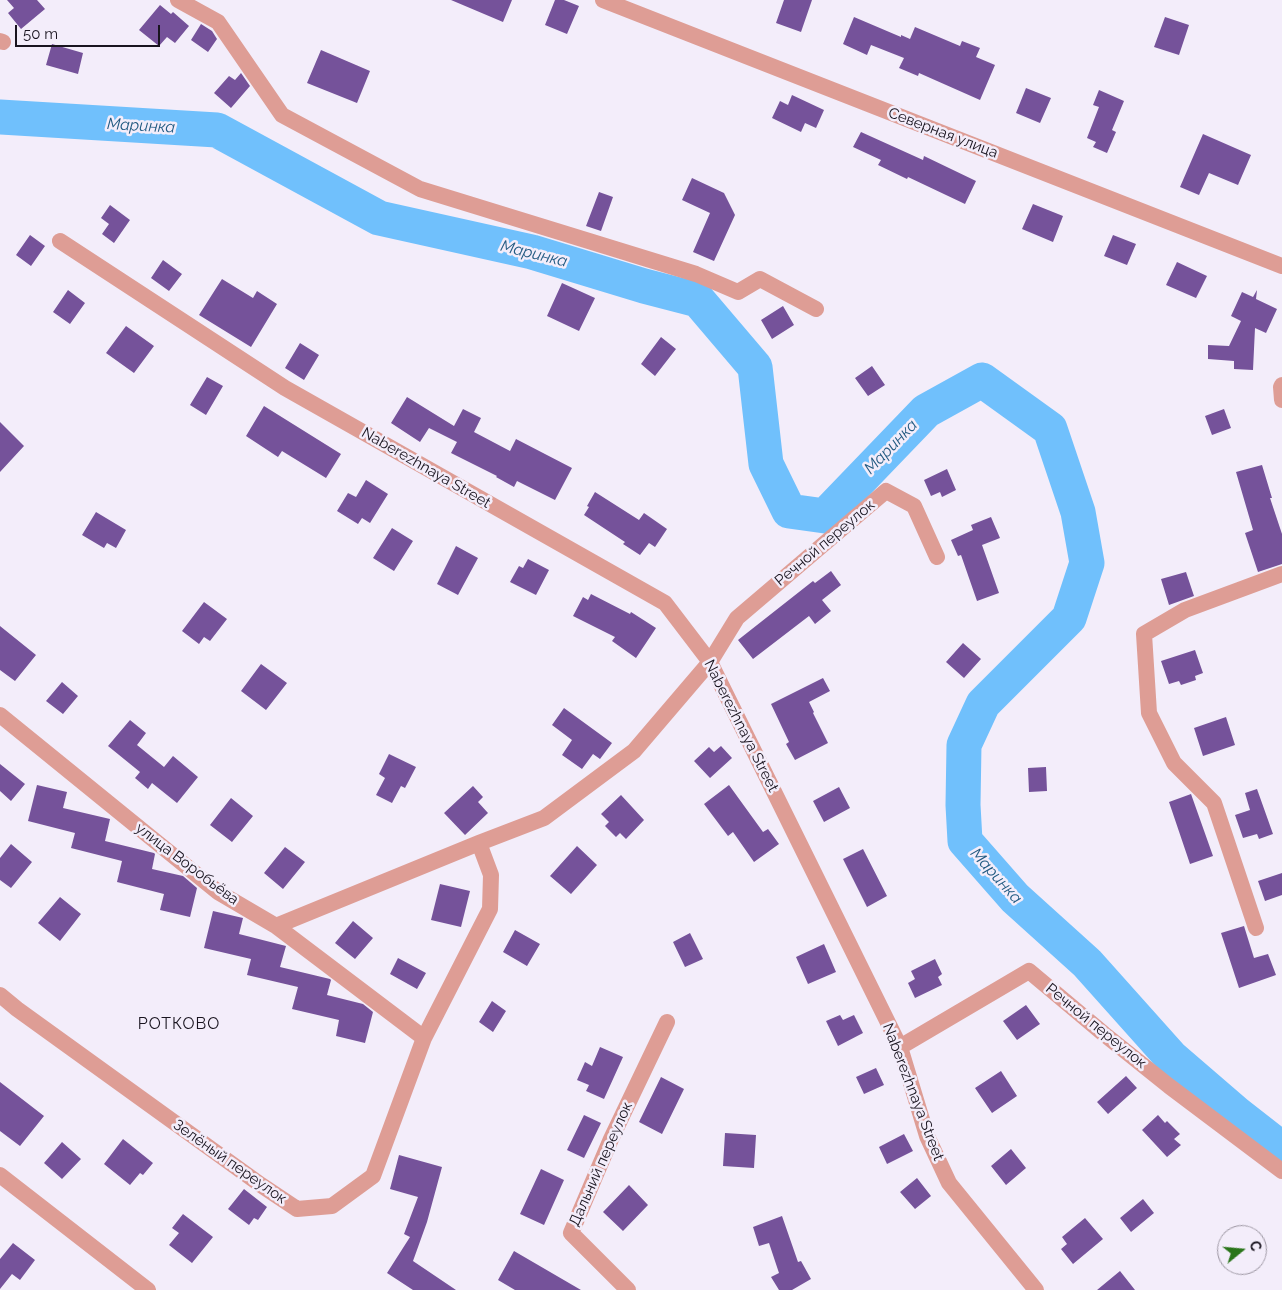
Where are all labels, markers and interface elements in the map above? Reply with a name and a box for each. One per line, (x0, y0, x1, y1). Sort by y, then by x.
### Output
scale bar (18, 15, 162, 47)
text: 50 m (23, 25, 58, 43)
street label: Северная улица (886, 104, 1000, 162)
water label: Маринка (107, 115, 175, 137)
water label: Маринка (499, 236, 569, 272)
water label: Маринка (860, 416, 922, 478)
street label: Naberezhnaya Street (358, 424, 494, 512)
street label: Речной переулок (771, 496, 879, 590)
street label: Naberezhnaya Street (700, 657, 782, 795)
street label: улица Воробьёва (132, 819, 242, 909)
water label: Маринка (966, 844, 1026, 908)
street label: Речной переулок (1042, 980, 1150, 1072)
district label: РОТКОВО (137, 1014, 221, 1034)
street label: Naberezhnaya Street (878, 1021, 948, 1163)
street label: Дальний переулок (565, 1099, 637, 1229)
street label: Зелёный переулок (170, 1116, 290, 1208)
north arrow (1217, 1225, 1267, 1275)
text: С (1246, 1239, 1264, 1253)

